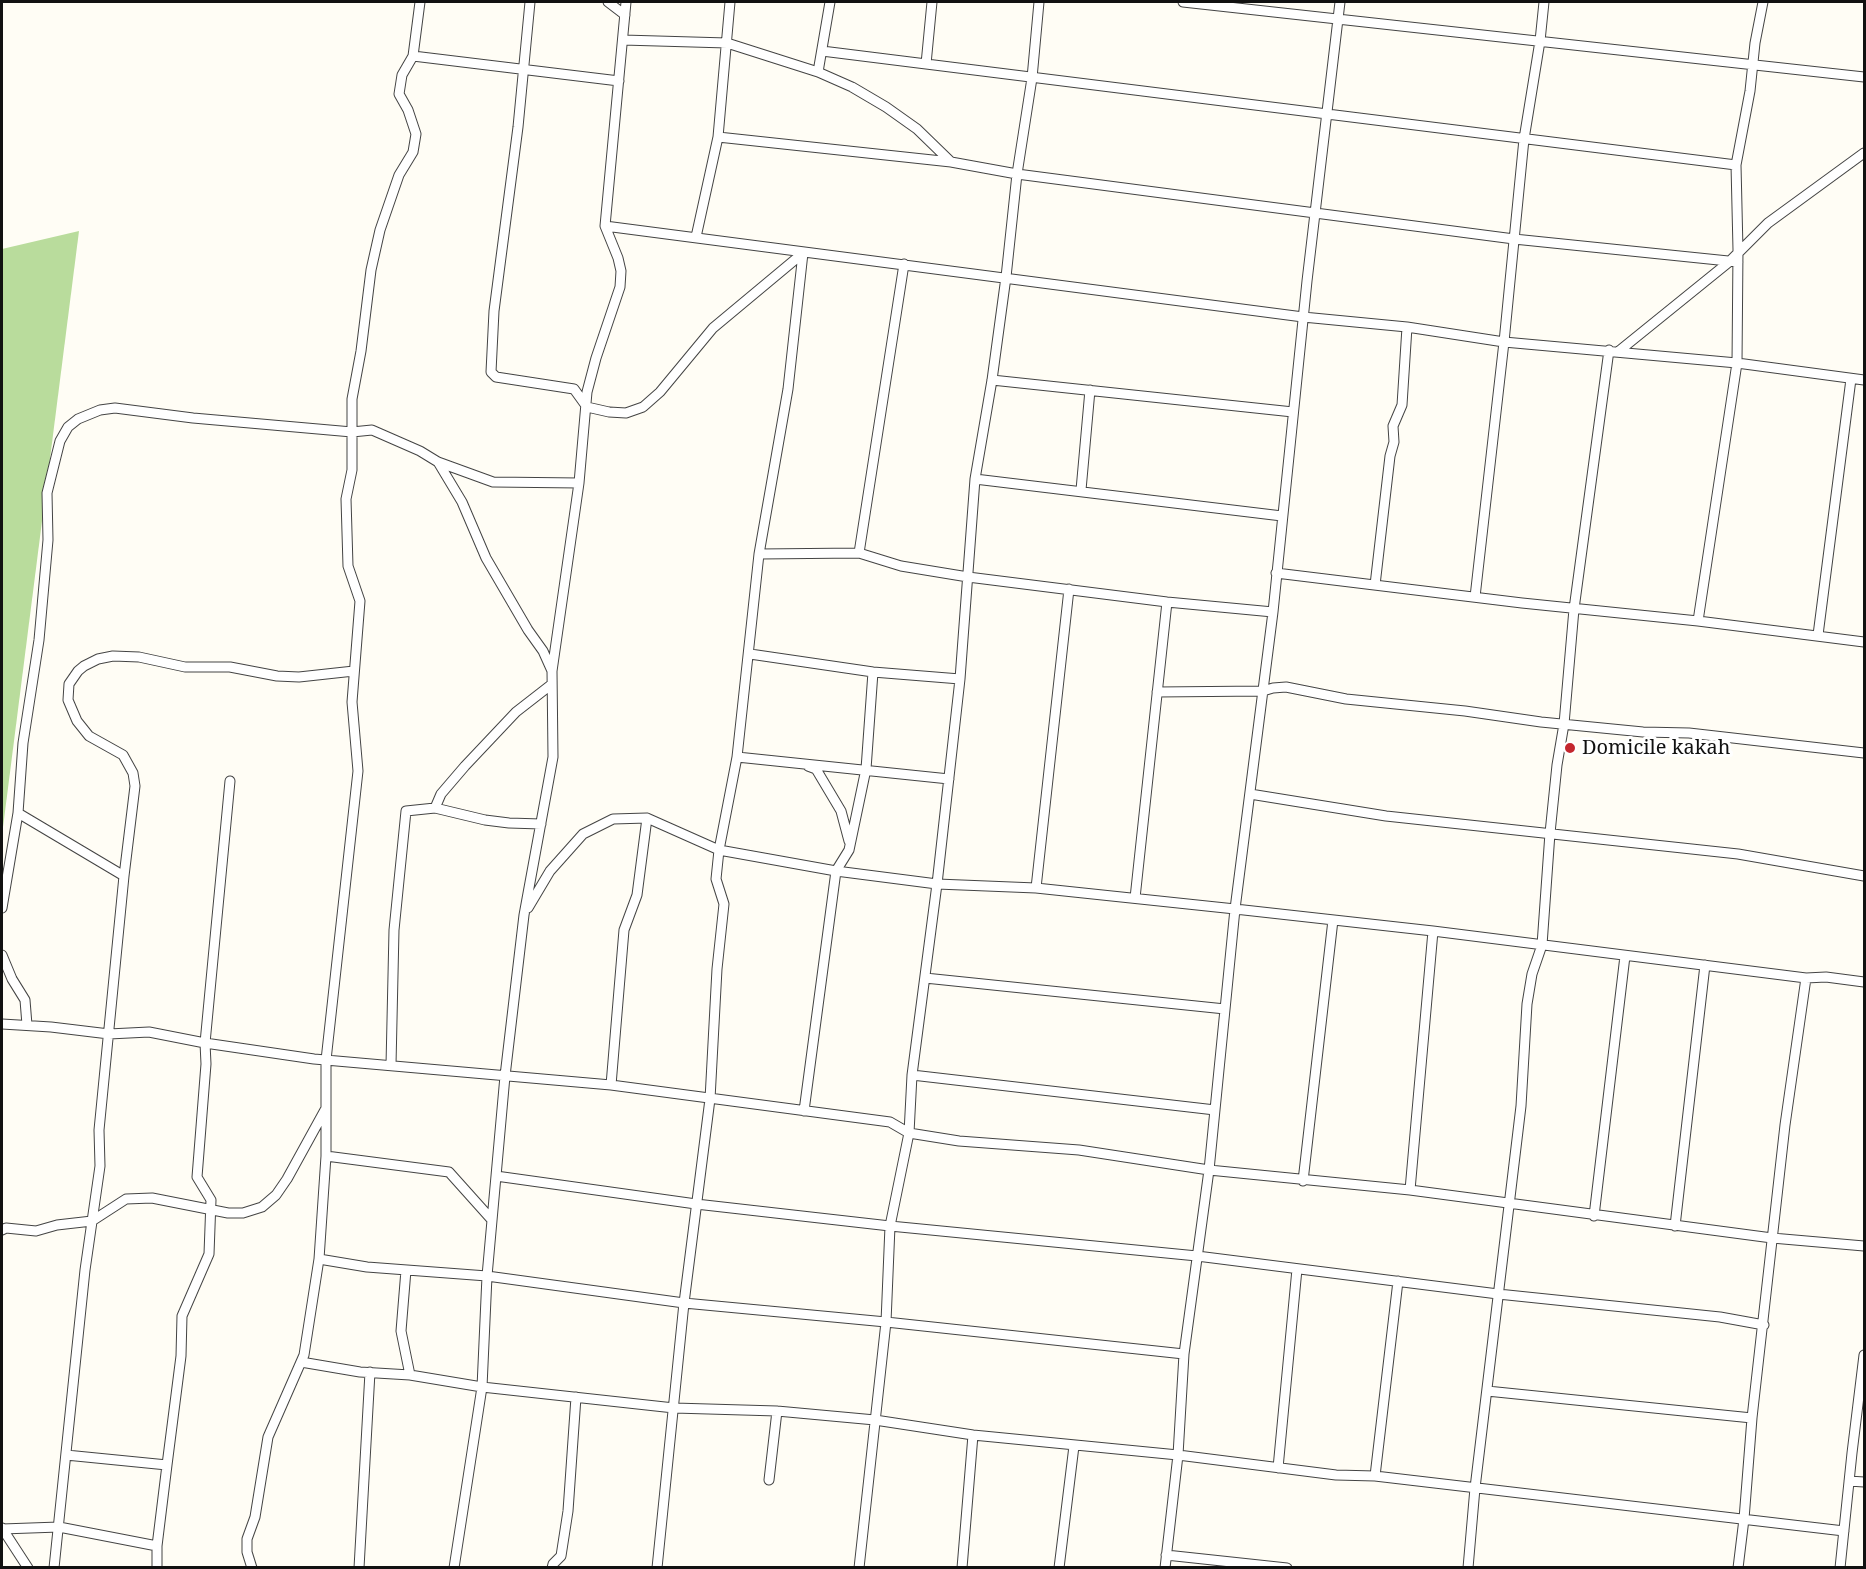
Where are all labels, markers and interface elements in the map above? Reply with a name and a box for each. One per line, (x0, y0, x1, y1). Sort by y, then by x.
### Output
place label: Domicile kakah (1582, 736, 1730, 760)
marker: Domicile kakah (1563, 741, 1577, 755)

